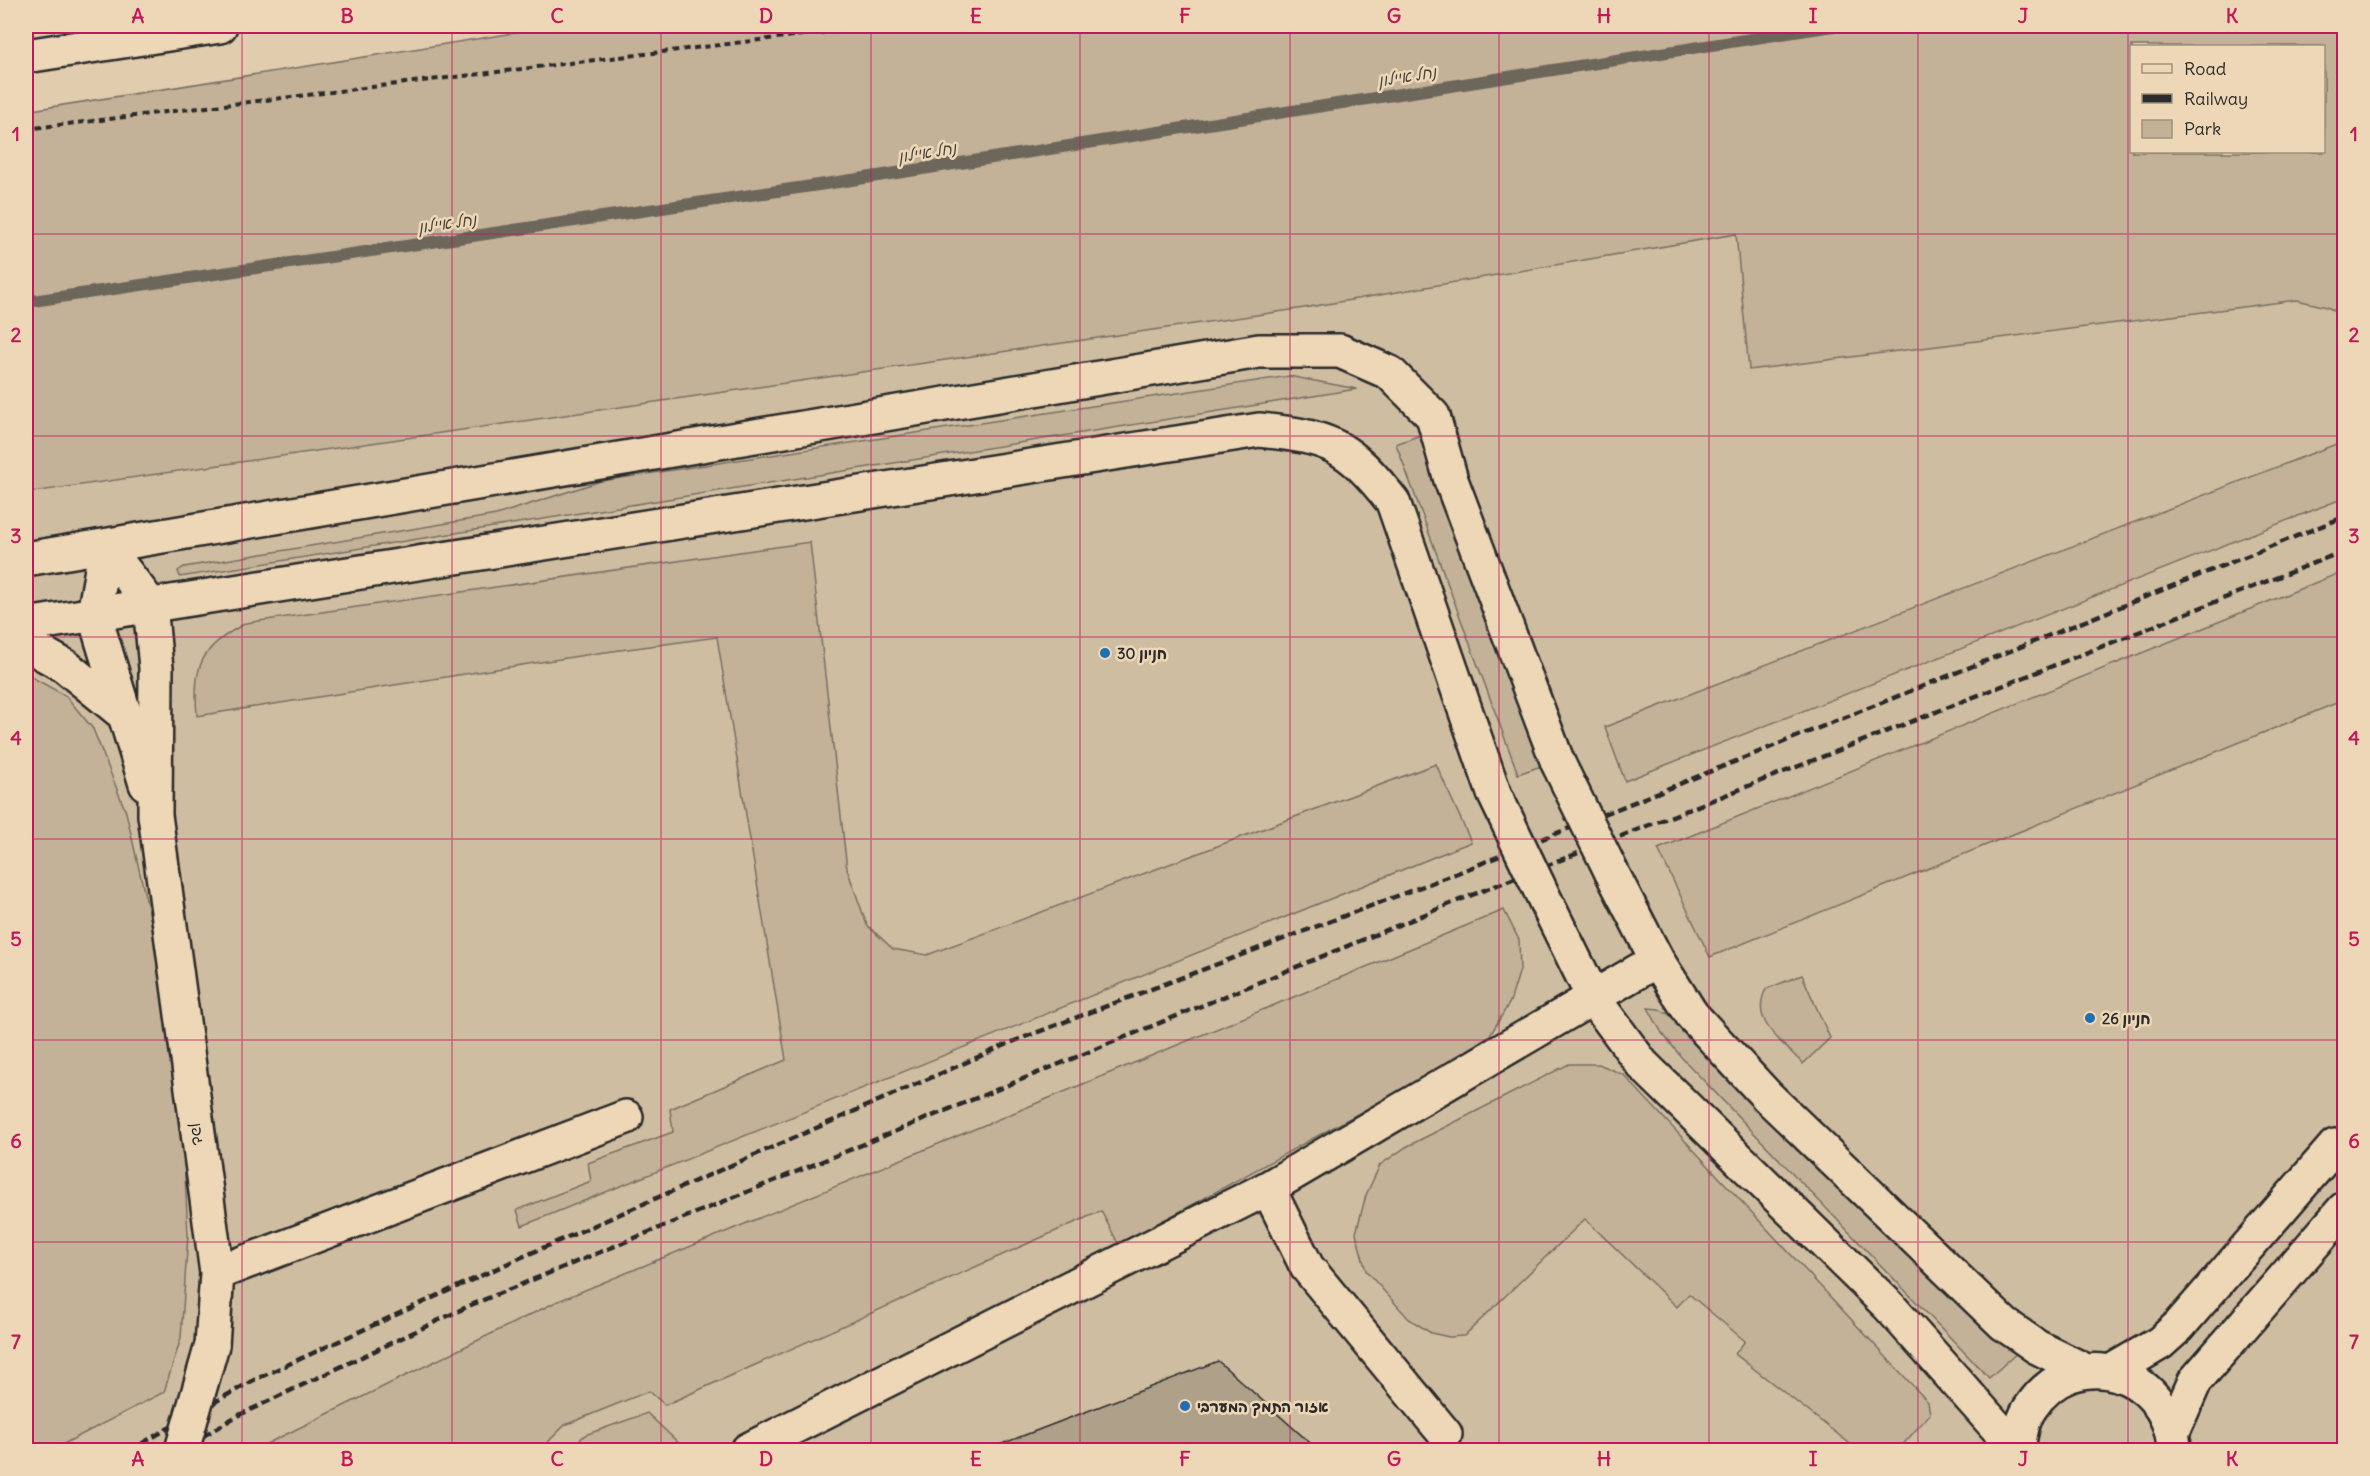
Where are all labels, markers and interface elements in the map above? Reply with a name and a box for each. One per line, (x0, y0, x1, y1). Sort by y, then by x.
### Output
text: A (132, 3, 145, 28)
text: B (340, 3, 354, 28)
text: C (550, 3, 564, 28)
text: D (759, 3, 773, 28)
text: E (970, 3, 982, 28)
text: F (1179, 3, 1191, 28)
text: G (1387, 3, 1401, 28)
text: H (1597, 3, 1611, 28)
text: I (1809, 3, 1818, 28)
text: J (2018, 3, 2029, 28)
text: K (2226, 3, 2239, 28)
legend (2130, 45, 2325, 153)
text: Road (2184, 57, 2227, 80)
water label: נחל איילון (1376, 61, 1439, 91)
text: Railway (2184, 87, 2248, 110)
text: Park (2184, 117, 2221, 140)
text: 1 (12, 121, 20, 146)
text: 1 (2350, 121, 2358, 146)
water label: נחל איילון (896, 137, 959, 167)
water label: נחל איילון (416, 209, 479, 238)
text: 2 (11, 322, 22, 347)
text: 2 (2349, 322, 2360, 347)
text: 3 (10, 523, 22, 548)
text: 3 (2348, 523, 2360, 548)
place label: חניון 30 (1117, 644, 1167, 663)
marker: חניון 30 (1098, 646, 1112, 660)
text: 4 (10, 725, 22, 750)
text: 4 (2348, 725, 2360, 750)
text: 5 (10, 926, 22, 951)
text: 5 (2348, 926, 2360, 951)
place label: חניון 26 (2102, 1009, 2151, 1028)
marker: חניון 26 (2083, 1011, 2097, 1025)
street label: גפן (187, 1121, 209, 1147)
text: 6 (10, 1128, 22, 1153)
text: 6 (2348, 1128, 2360, 1153)
text: 7 (11, 1329, 21, 1354)
text: 7 (2349, 1329, 2359, 1354)
place label: אזור התמך המערבי (1197, 1397, 1328, 1416)
marker: אזור התמך המערבי (1178, 1399, 1192, 1413)
text: A (132, 1446, 145, 1471)
text: B (340, 1446, 354, 1471)
text: C (550, 1446, 564, 1471)
text: D (759, 1446, 773, 1471)
text: E (970, 1446, 982, 1471)
text: F (1179, 1446, 1191, 1471)
text: G (1387, 1446, 1401, 1471)
text: H (1597, 1446, 1611, 1471)
text: I (1809, 1446, 1818, 1471)
text: J (2018, 1446, 2029, 1471)
text: K (2226, 1446, 2239, 1471)

